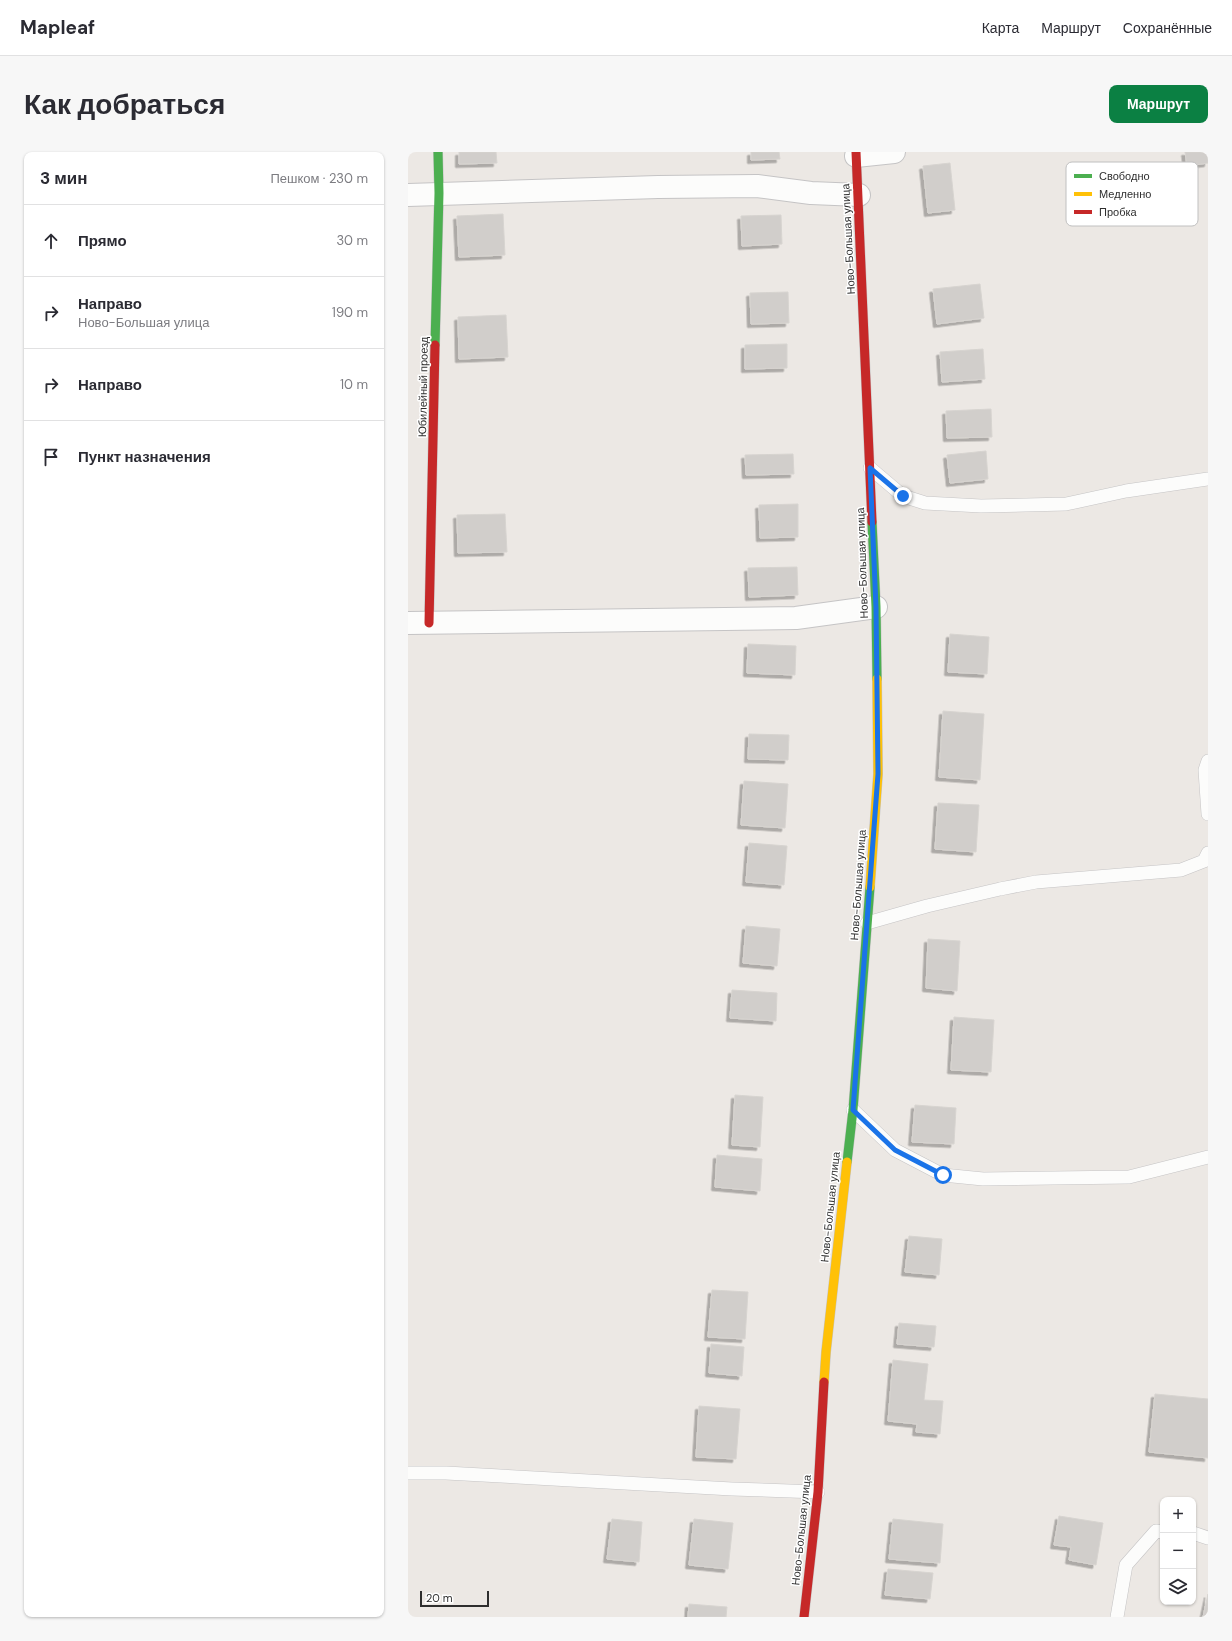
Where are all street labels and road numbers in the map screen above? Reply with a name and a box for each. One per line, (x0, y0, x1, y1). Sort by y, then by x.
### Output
street label: Ново-Большая улица (838, 182, 858, 295)
street label: Юбилейный проезд (415, 336, 431, 437)
street label: Ново-Большая улица (853, 506, 871, 619)
street label: Ново-Большая улица (847, 828, 869, 941)
street label: Ново-Большая улица (817, 1150, 843, 1263)
street label: Ново-Большая улица (788, 1473, 814, 1586)

